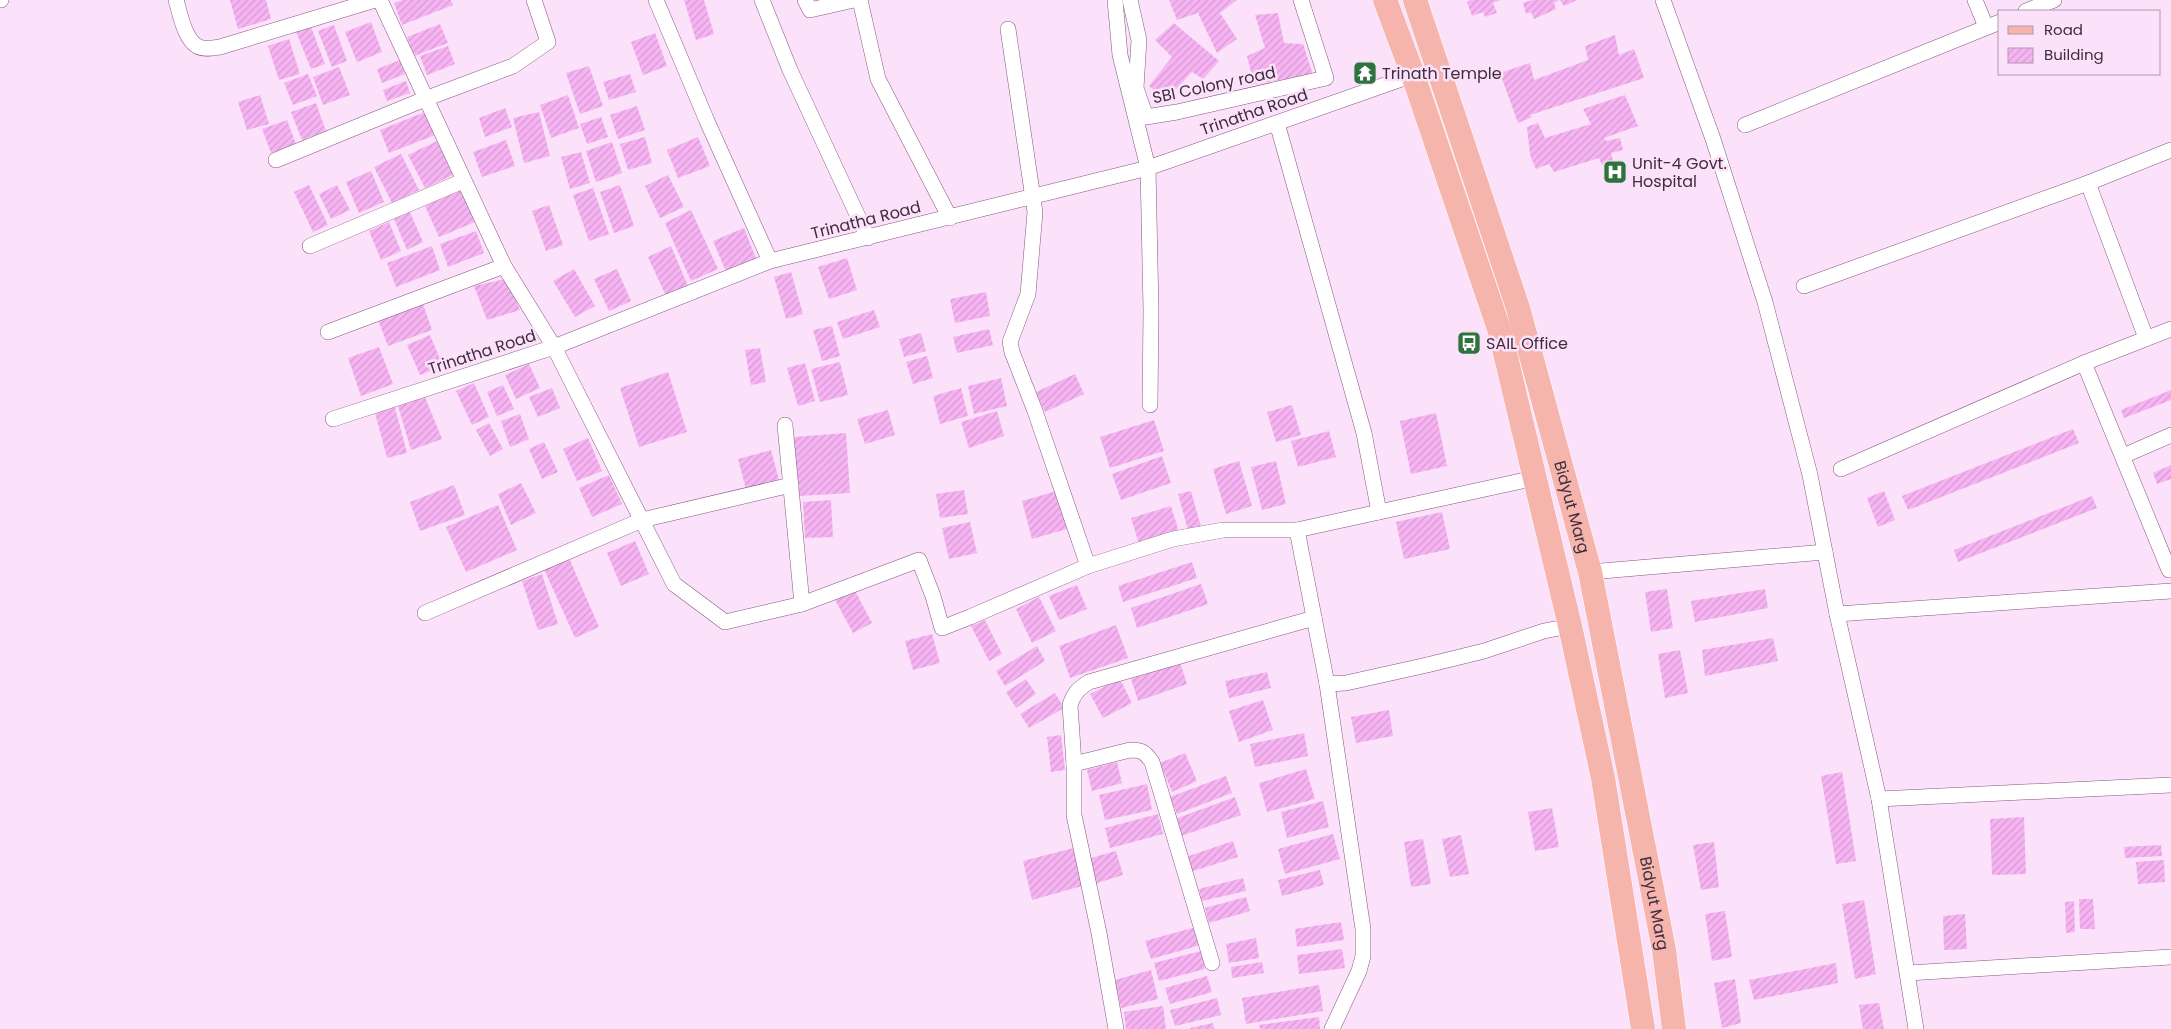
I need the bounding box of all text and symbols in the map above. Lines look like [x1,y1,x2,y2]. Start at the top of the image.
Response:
legend [1998,10,2161,75]
text: Road [2044,19,2083,40]
text: Building [2044,44,2104,65]
temple icon: Trinath Temple [1352,60,1378,86]
street label: SBI Colony road [1150,61,1278,109]
place label: Trinath Temple [1382,62,1502,85]
street label: Trinatha Road [1197,83,1311,141]
place label: Unit-4 Govt. Hospital [1632,152,1727,193]
hospital icon: Unit-4 Govt. Hospital [1602,159,1628,185]
street label: Trinatha Road [809,195,923,245]
street label: Trinatha Road [425,324,539,380]
bus stop icon: SAIL Office [1456,330,1482,356]
place label: SAIL Office [1486,332,1568,355]
street label: Bidyut Marg [1549,458,1596,556]
street label: Bidyut Marg [1634,854,1675,952]

